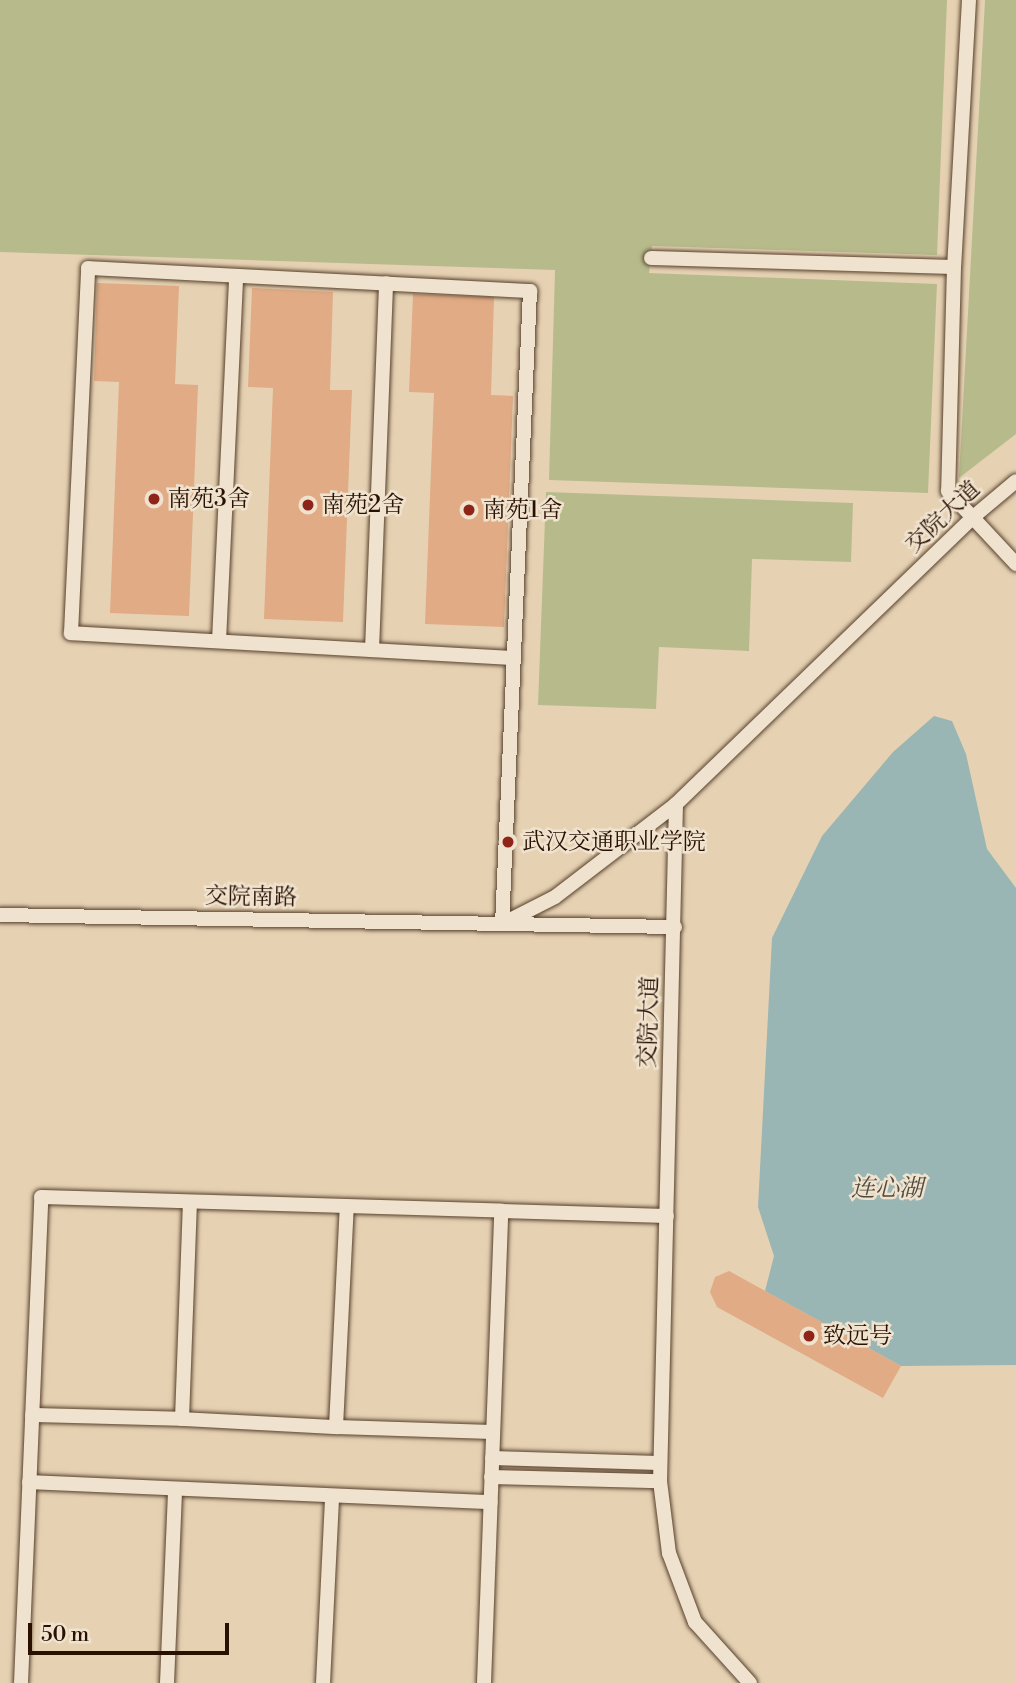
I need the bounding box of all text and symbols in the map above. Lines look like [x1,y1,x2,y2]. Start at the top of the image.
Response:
street label: 交院大道 [900,476,986,558]
place label: 南苑3舍 [168,485,250,513]
marker: 南苑3舍 [146,491,162,507]
place label: 南苑2舍 [322,491,404,519]
place label: 南苑1舍 [483,496,562,524]
marker: 南苑2舍 [300,497,316,513]
marker: 南苑1舍 [461,502,477,518]
place label: 武汉交通职业学院 [522,828,706,856]
marker: 武汉交通职业学院 [500,834,516,850]
street label: 交院南路 [205,882,297,912]
street label: 交院大道 [634,976,664,1068]
water label: 连心湖 [851,1176,923,1204]
place label: 致远号 [823,1322,892,1350]
marker: 致远号 [801,1328,817,1344]
scale bar [32,1610,233,1654]
text: 50 m [41,1622,89,1648]

